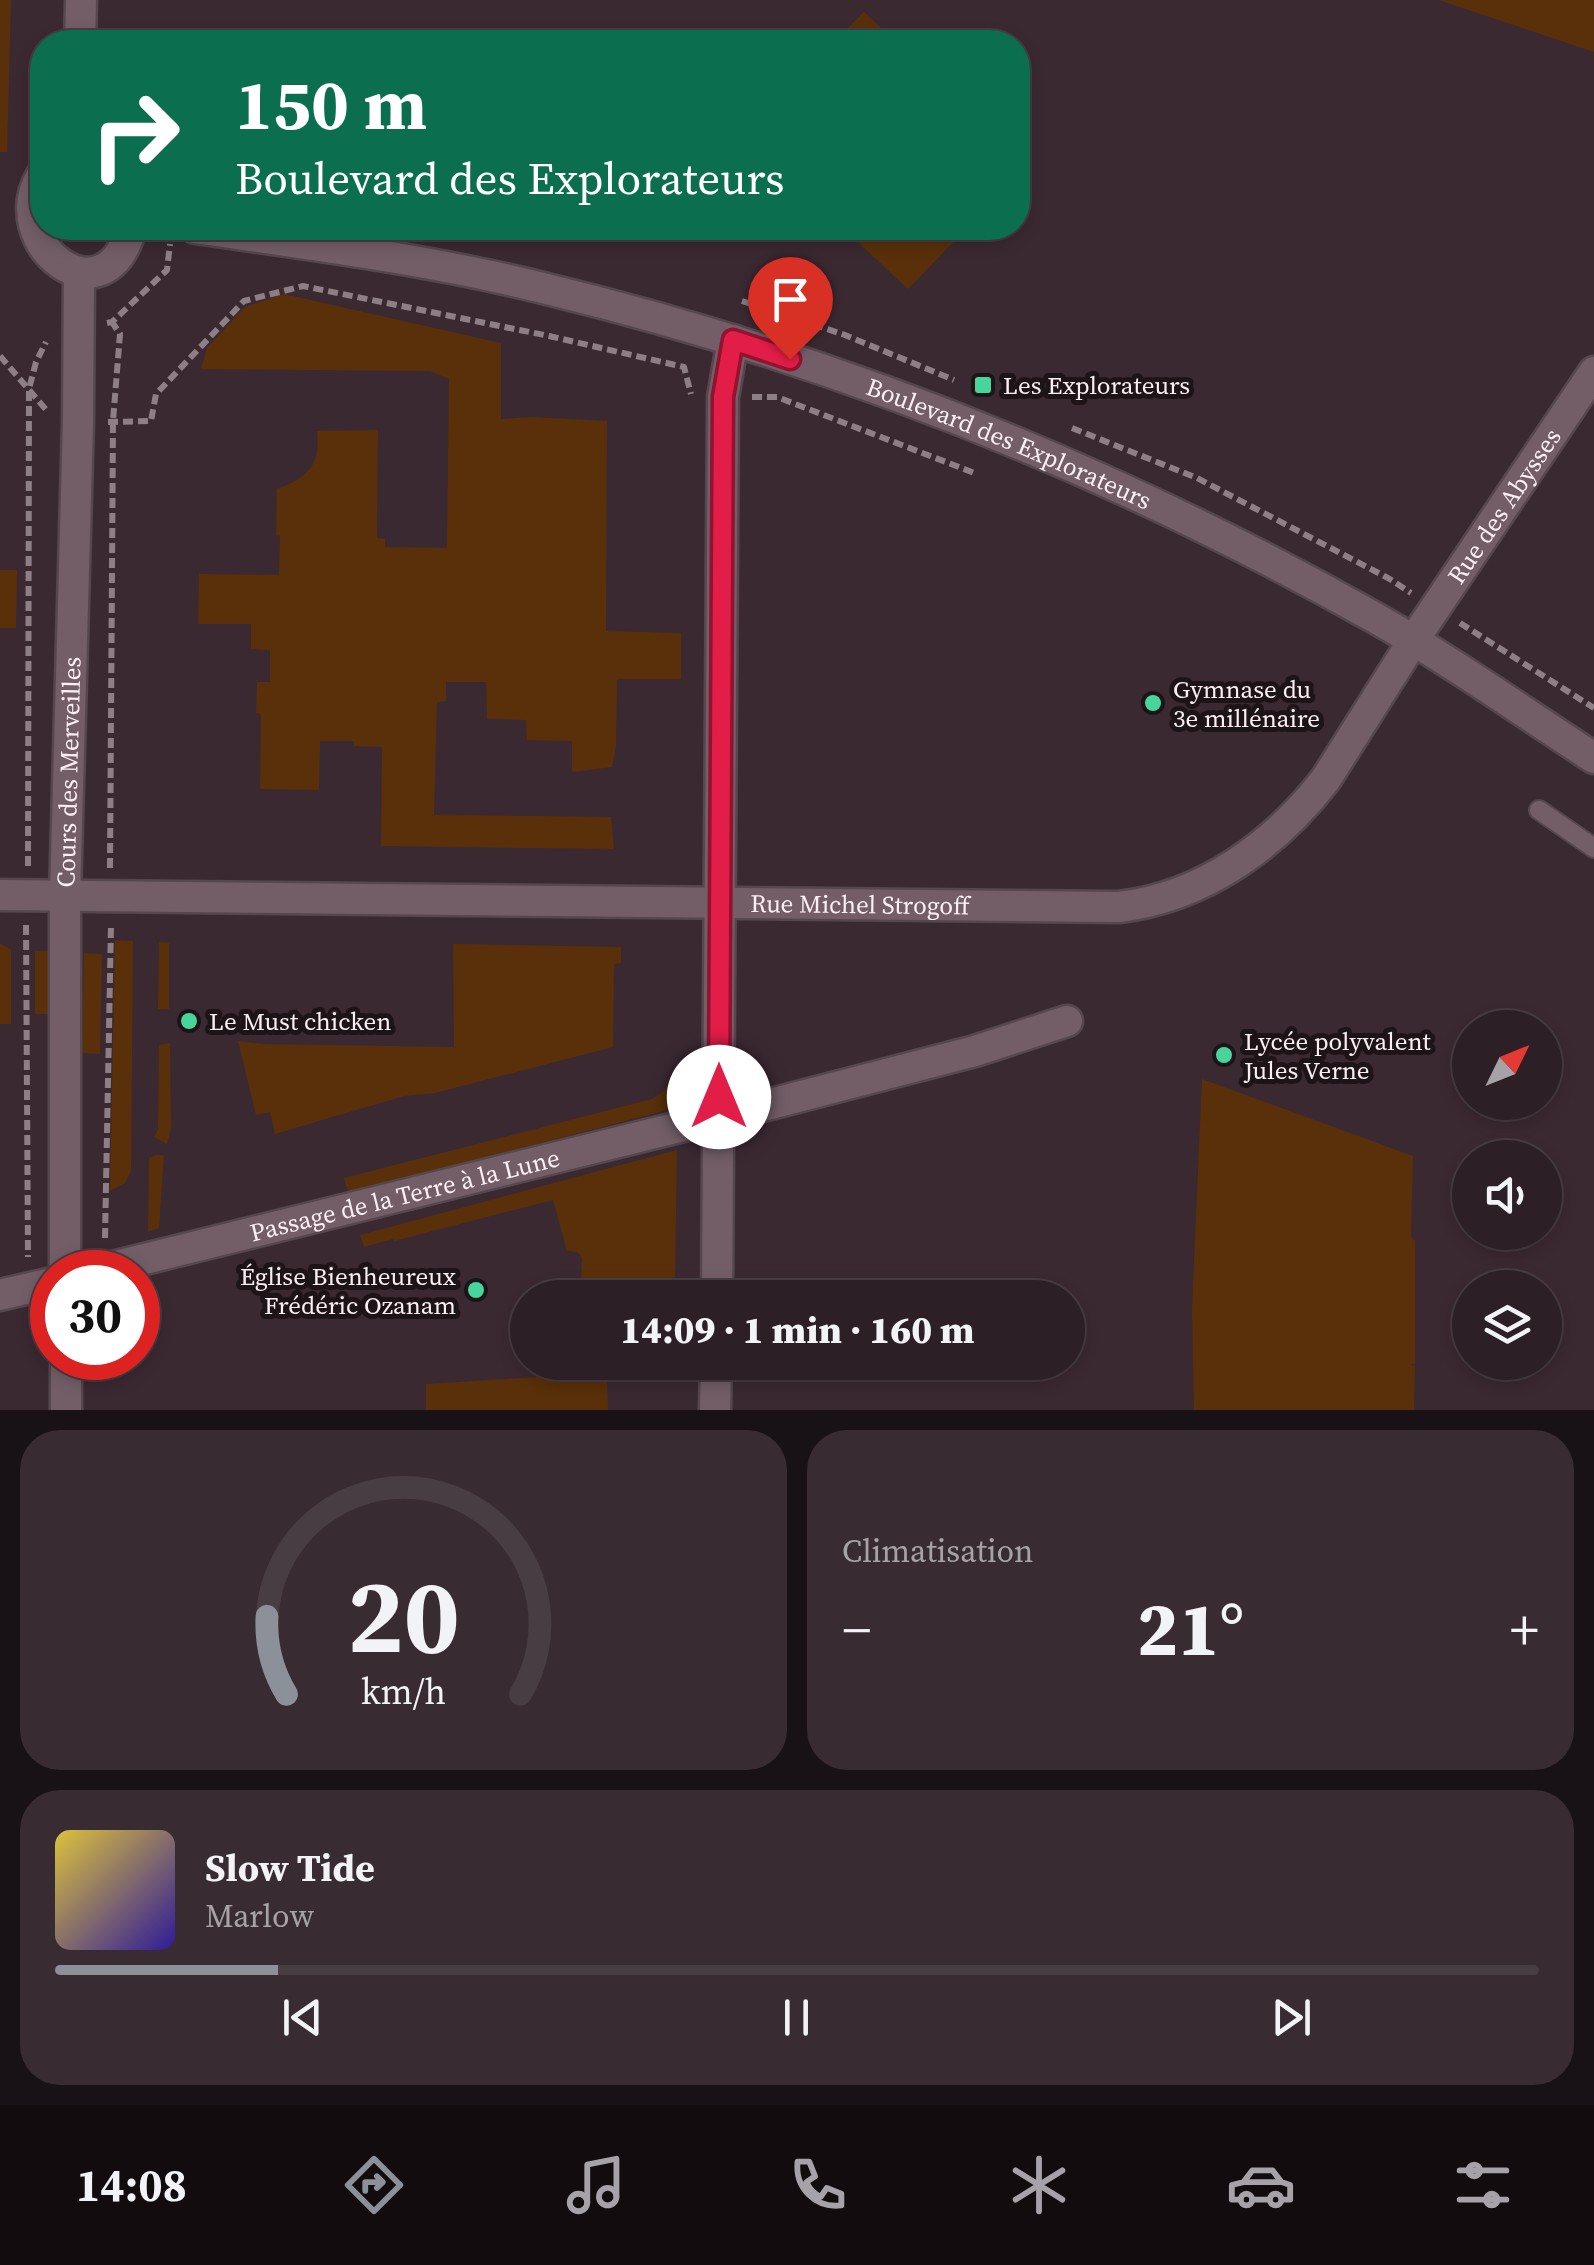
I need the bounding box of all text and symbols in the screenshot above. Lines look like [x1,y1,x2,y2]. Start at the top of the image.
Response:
text: 150 m [235,56,427,152]
icon: right [70,70,200,200]
text: Boulevard des Explorateurs [235,147,785,209]
pin [748,257,833,360]
icon: arrive [763,272,818,327]
place label: Les Explorateurs [1003,368,1190,402]
street label: Boulevard des Explorateurs [862,369,1157,517]
marker: Les Explorateurs [972,374,994,396]
street label: Rue des Abysses [1439,421,1569,591]
street label: Cours des Merveilles [48,656,89,888]
place label: Gymnase du 3e millénaire [1173,672,1320,735]
marker: Gymnase du 3e millénaire [1142,692,1164,714]
street label: Rue Michel Strogoff [750,886,972,922]
place label: Le Must chicken [209,1004,391,1038]
marker: Le Must chicken [178,1010,200,1032]
north arrow [1452,1010,1562,1120]
map controls [1452,1010,1562,1380]
place label: Lycée polyvalent Jules Verne [1243,1024,1431,1087]
marker: Lycée polyvalent Jules Verne [1213,1044,1235,1066]
position arrow [667,1045,771,1149]
street label: Passage de la Terre à la Lune [246,1140,563,1249]
button: sound [1452,1140,1562,1250]
speed limit sign: 30 [30,1250,160,1380]
place label: Église Bienheureux Frédéric Ozanam [240,1259,456,1322]
button: layers [1452,1270,1562,1380]
marker: Église Bienheureux Frédéric Ozanam [465,1279,487,1301]
text: 14:09 · 1 min · 160 m [620,1304,975,1356]
text: Climatisation [842,1529,1033,1573]
text: 20 [347,1544,460,1687]
text: 21° [1137,1577,1244,1680]
text: − [842,1592,871,1667]
text: + [1510,1592,1539,1667]
text: km/h [361,1667,446,1716]
text: Slow Tide [205,1842,375,1894]
text: Marlow [205,1894,314,1938]
icon: previous [275,1990,330,2045]
icon: pause [769,1990,824,2045]
icon: next [1264,1990,1319,2045]
icon: directions [339,2150,409,2220]
icon: music [561,2150,631,2220]
icon: phone [783,2150,853,2220]
icon: climate [1004,2150,1074,2220]
icon: car [1226,2150,1296,2220]
icon: filters [1448,2150,1518,2220]
text: 14:08 [76,2154,187,2216]

